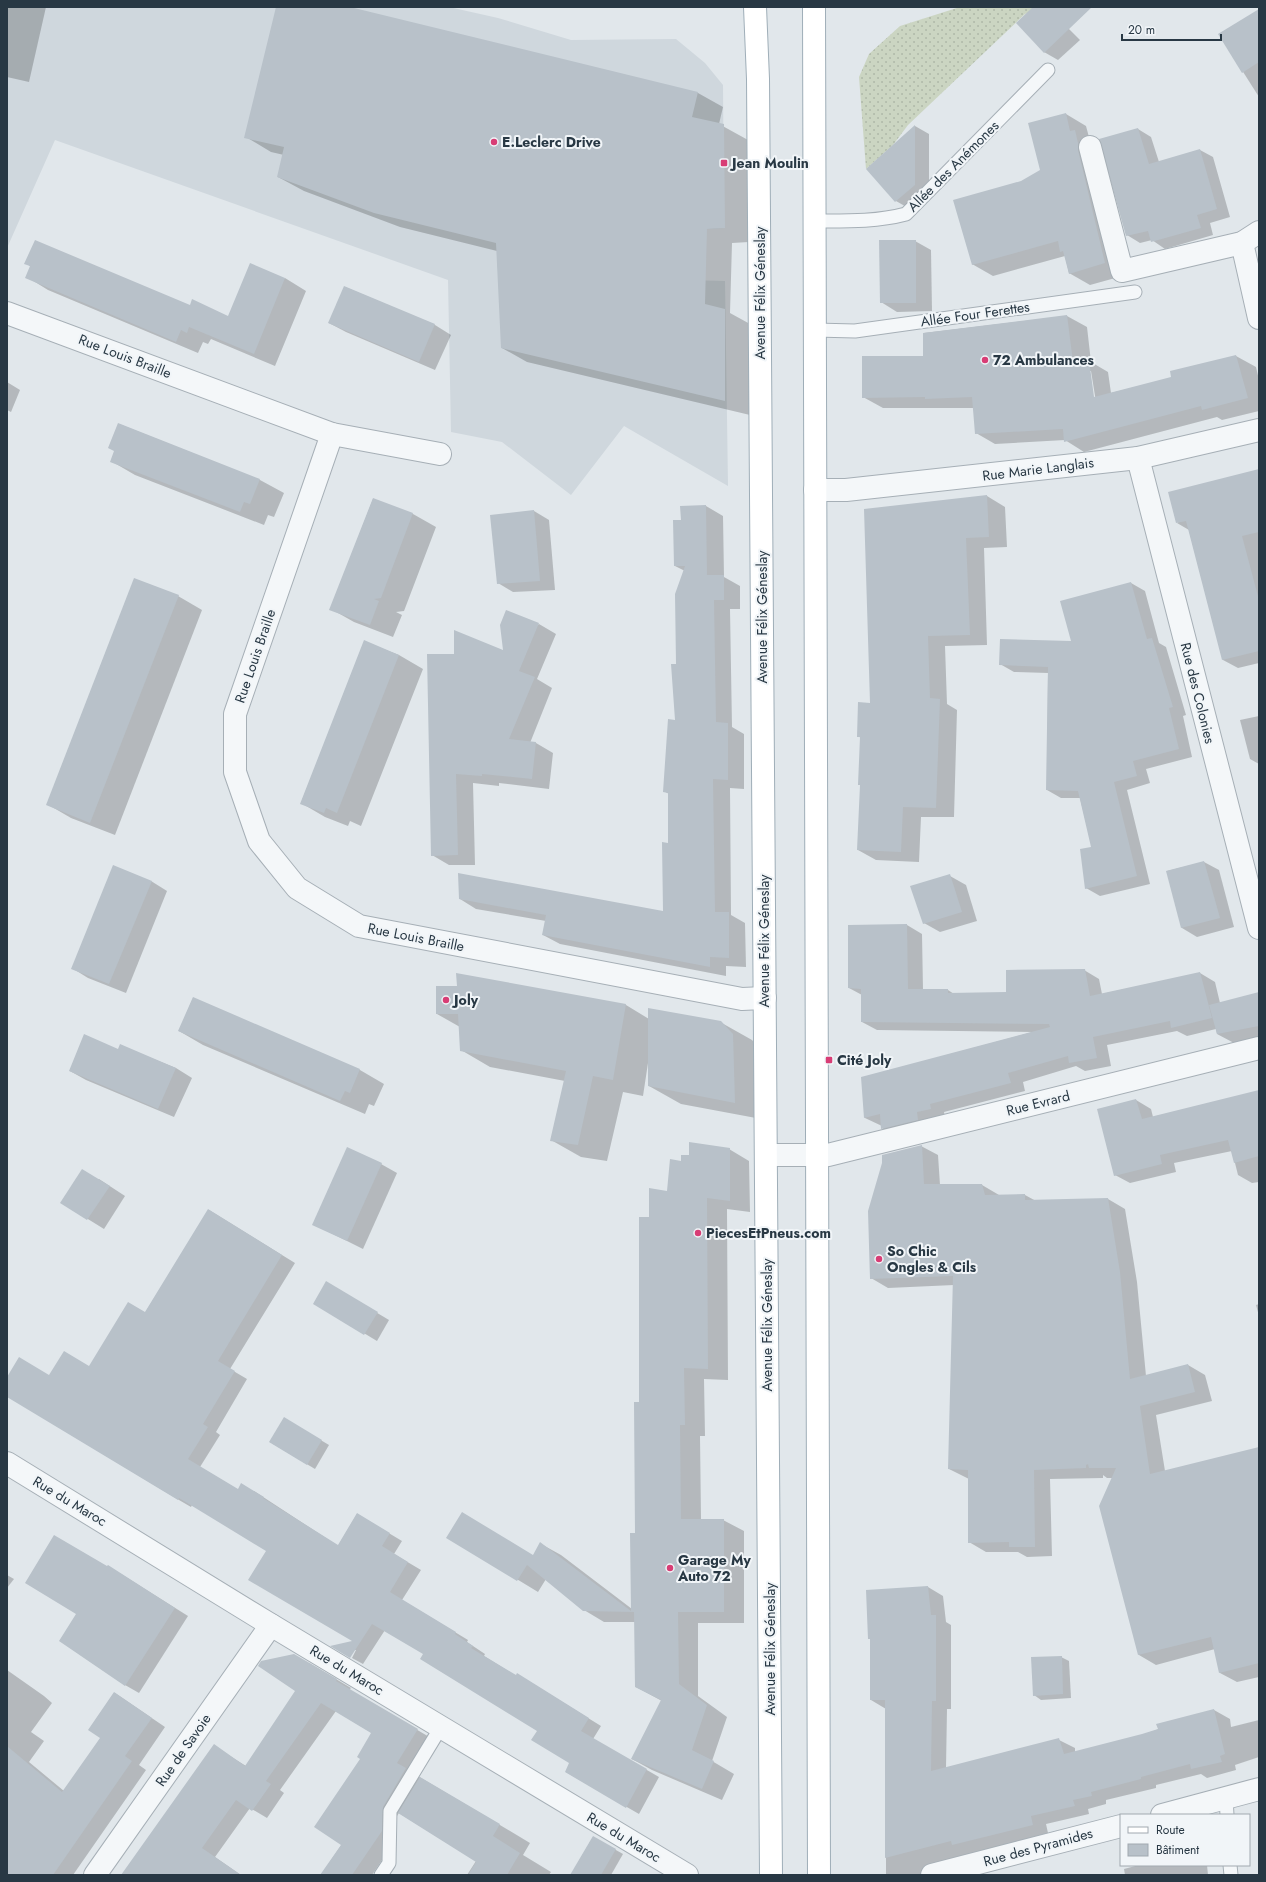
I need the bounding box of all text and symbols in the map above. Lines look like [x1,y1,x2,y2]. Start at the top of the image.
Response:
scale bar [1122,16,1221,42]
text: 20 m [1128,21,1155,39]
street label: Allée des Anémones [903,116,1003,216]
place label: E.Leclerc Drive [502,132,601,152]
marker: E.Leclerc Drive [489,137,499,147]
place label: Jean Moulin [729,153,809,173]
marker: Jean Moulin [719,158,729,168]
street label: Avenue Félix Géneslay [750,226,770,359]
street label: Allée Four Ferettes [919,296,1031,332]
street label: Rue Louis Braille [76,329,174,383]
place label: 72 Ambulances [993,350,1095,370]
marker: 72 Ambulances [980,355,990,365]
street label: Rue Marie Langlais [981,452,1095,486]
street label: Avenue Félix Géneslay [752,550,772,683]
street label: Rue Louis Braille [230,606,280,706]
street label: Rue des Colonies [1176,640,1220,746]
street label: Avenue Félix Géneslay [754,874,774,1007]
street label: Rue Louis Braille [366,918,466,956]
place label: Joly [451,990,479,1010]
marker: Joly [441,995,451,1005]
place label: Cité Joly [837,1050,892,1070]
marker: Cité Joly [824,1055,834,1065]
street label: Rue Evrard [1004,1085,1072,1121]
place label: PiecesEtPneus.com [706,1223,831,1243]
marker: PiecesEtPneus.com [693,1228,703,1238]
place label: So Chic Ongles & Cils [887,1241,977,1277]
marker: So Chic Ongles & Cils [874,1254,884,1264]
street label: Avenue Félix Géneslay [757,1258,777,1391]
street label: Rue du Maroc [29,1471,111,1531]
place label: Garage My Auto 72 [677,1550,751,1586]
marker: Garage My Auto 72 [665,1563,675,1573]
street label: Avenue Félix Géneslay [760,1582,780,1715]
street label: Rue du Maroc [306,1640,388,1700]
street label: Rue de Savoie [150,1710,216,1790]
street label: Rue du Maroc [583,1807,665,1867]
legend [1120,1814,1250,1866]
text: Route [1156,1821,1185,1839]
street label: Rue des Pyramides [981,1823,1095,1871]
text: Bâtiment [1156,1841,1199,1859]

